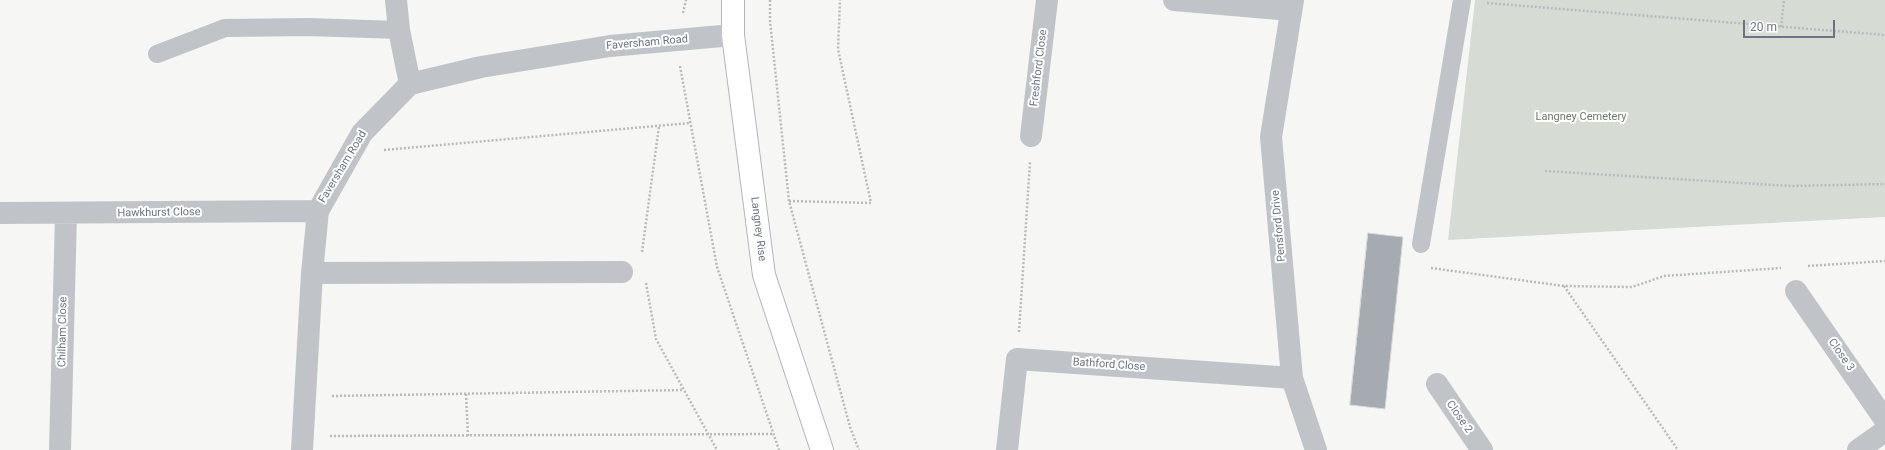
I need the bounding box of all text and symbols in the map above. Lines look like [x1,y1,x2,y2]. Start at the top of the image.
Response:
scale bar [1745,12,1837,38]
text: 20 m [1750,20,1777,34]
street label: Freshford Close [1028,29,1050,107]
street label: Faversham Road [606,33,688,53]
park label: Langney Cemetery [1536,110,1626,124]
street label: Faversham Road [316,128,370,206]
street label: Pensford Drive [1269,190,1289,262]
street label: Langney Rise [747,196,769,262]
street label: Hawkhurst Close [117,206,201,220]
street label: Chilham Close [56,297,70,367]
street label: Close 3 [1825,336,1857,374]
street label: Bathford Close [1072,356,1146,374]
street label: Close 2 [1443,398,1475,436]

